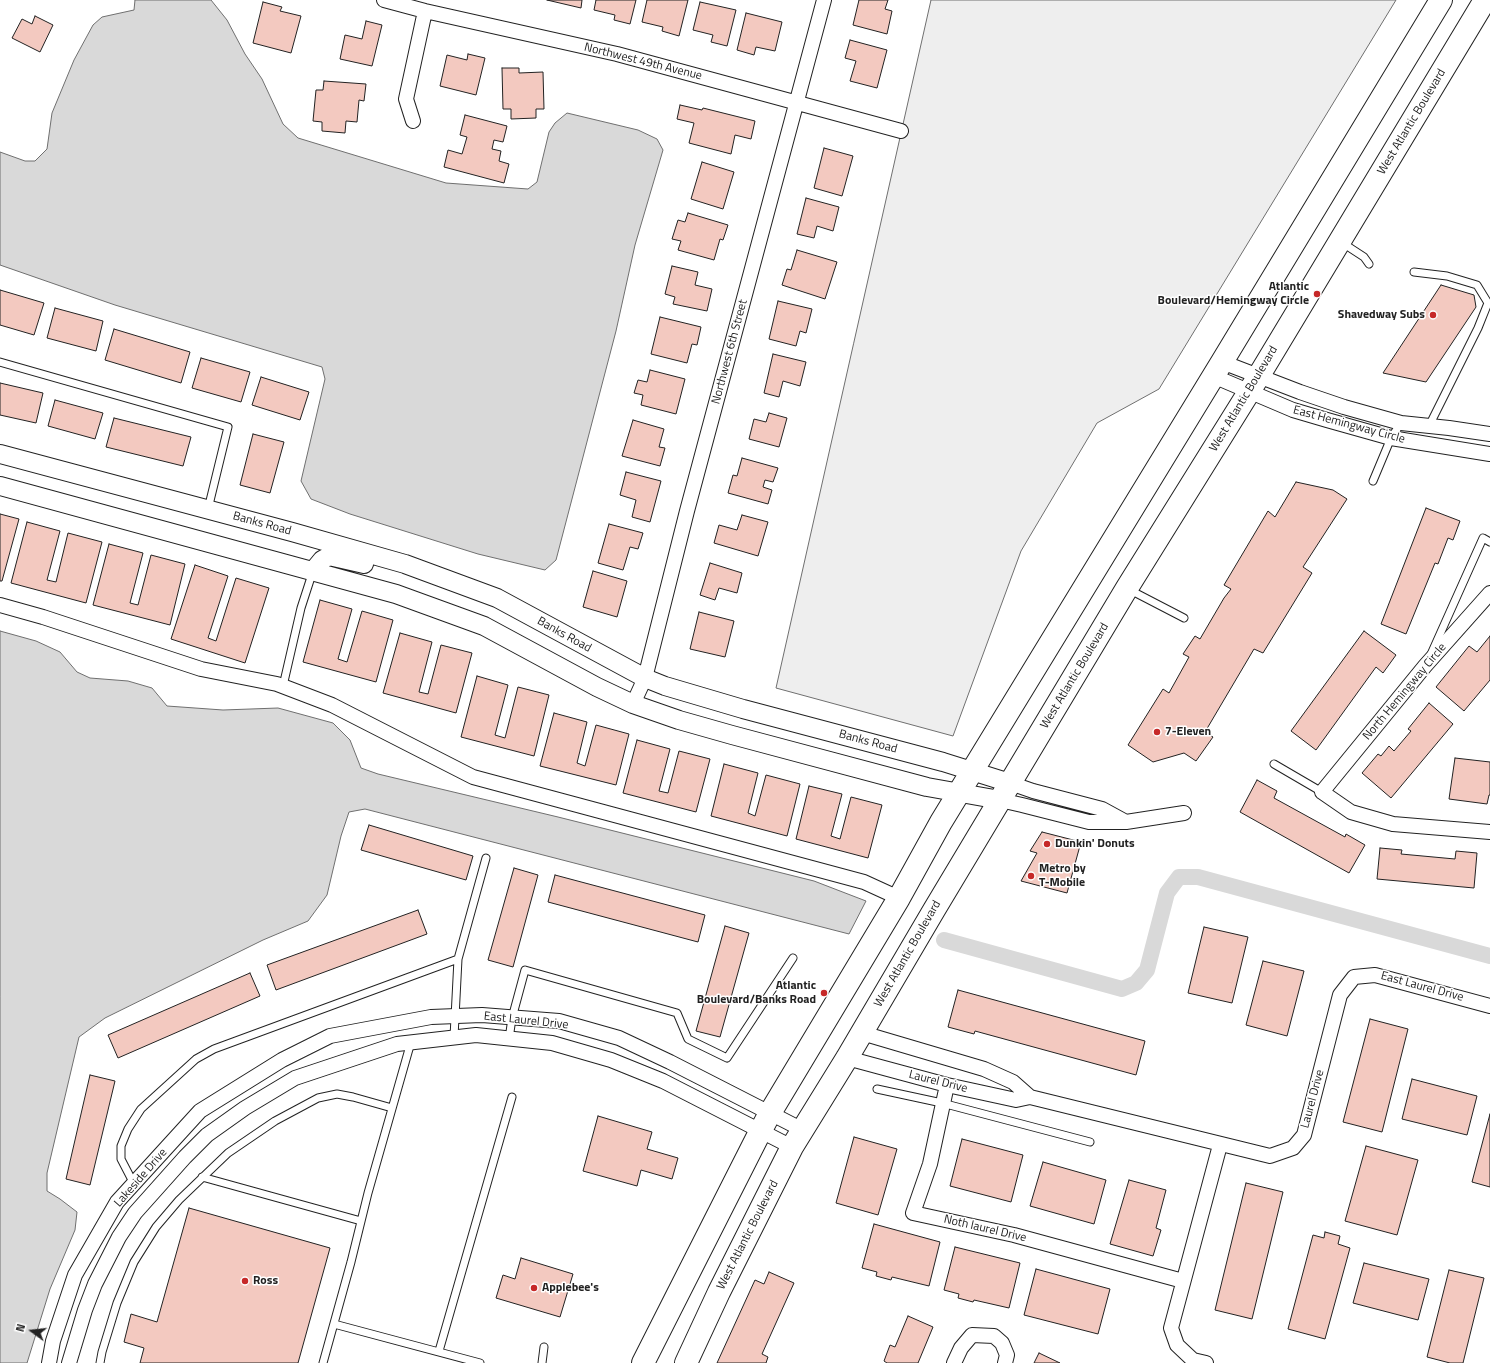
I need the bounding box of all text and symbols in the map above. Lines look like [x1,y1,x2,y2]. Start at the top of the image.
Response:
street label: Northwest 49th Avenue [583,40,703,84]
street label: West Atlantic Boulevard [1375,67,1449,177]
place label: Atlantic Boulevard/Hemingway Circle [1158,280,1309,308]
marker: Atlantic Boulevard/Hemingway Circle [1312,289,1322,299]
street label: Northwest 6th Street [709,298,751,406]
place label: Shavedway Subs [1338,308,1425,322]
marker: Shavedway Subs [1428,310,1438,320]
street label: West Atlantic Boulevard [1207,344,1281,454]
street label: East Hemingway Circle [1292,403,1406,447]
street label: Banks Road [231,509,293,539]
street label: Banks Road [534,614,594,656]
street label: West Atlantic Boulevard [1038,621,1112,731]
street label: North Hemingway Circle [1360,641,1450,743]
place label: 7-Eleven [1165,725,1211,739]
street label: Banks Road [837,727,899,757]
marker: 7-Eleven [1152,727,1162,737]
place label: Dunkin' Donuts [1055,837,1135,851]
marker: Dunkin' Donuts [1042,839,1052,849]
place label: Metro by T-Mobile [1039,862,1086,890]
marker: Metro by T-Mobile [1026,871,1036,881]
street label: West Atlantic Boulevard [872,898,944,1010]
street label: East Laurel Drive [1379,969,1465,1005]
place label: Atlantic Boulevard/Banks Road [697,979,816,1007]
marker: Atlantic Boulevard/Banks Road [819,988,829,998]
street label: East Laurel Drive [483,1009,569,1033]
street label: Laurel Drive [907,1068,969,1096]
street label: Laurel Drive [1298,1068,1328,1130]
street label: Lakeside Drive [112,1146,170,1210]
street label: West Atlantic Boulevard [714,1178,782,1292]
street label: Noth laurel Drive [942,1212,1028,1246]
place label: Ross [253,1274,278,1288]
marker: Ross [240,1276,250,1286]
place label: Applebee's [542,1281,599,1295]
marker: Applebee's [529,1283,539,1293]
north arrow [12,1311,52,1351]
text: N [12,1322,29,1334]

